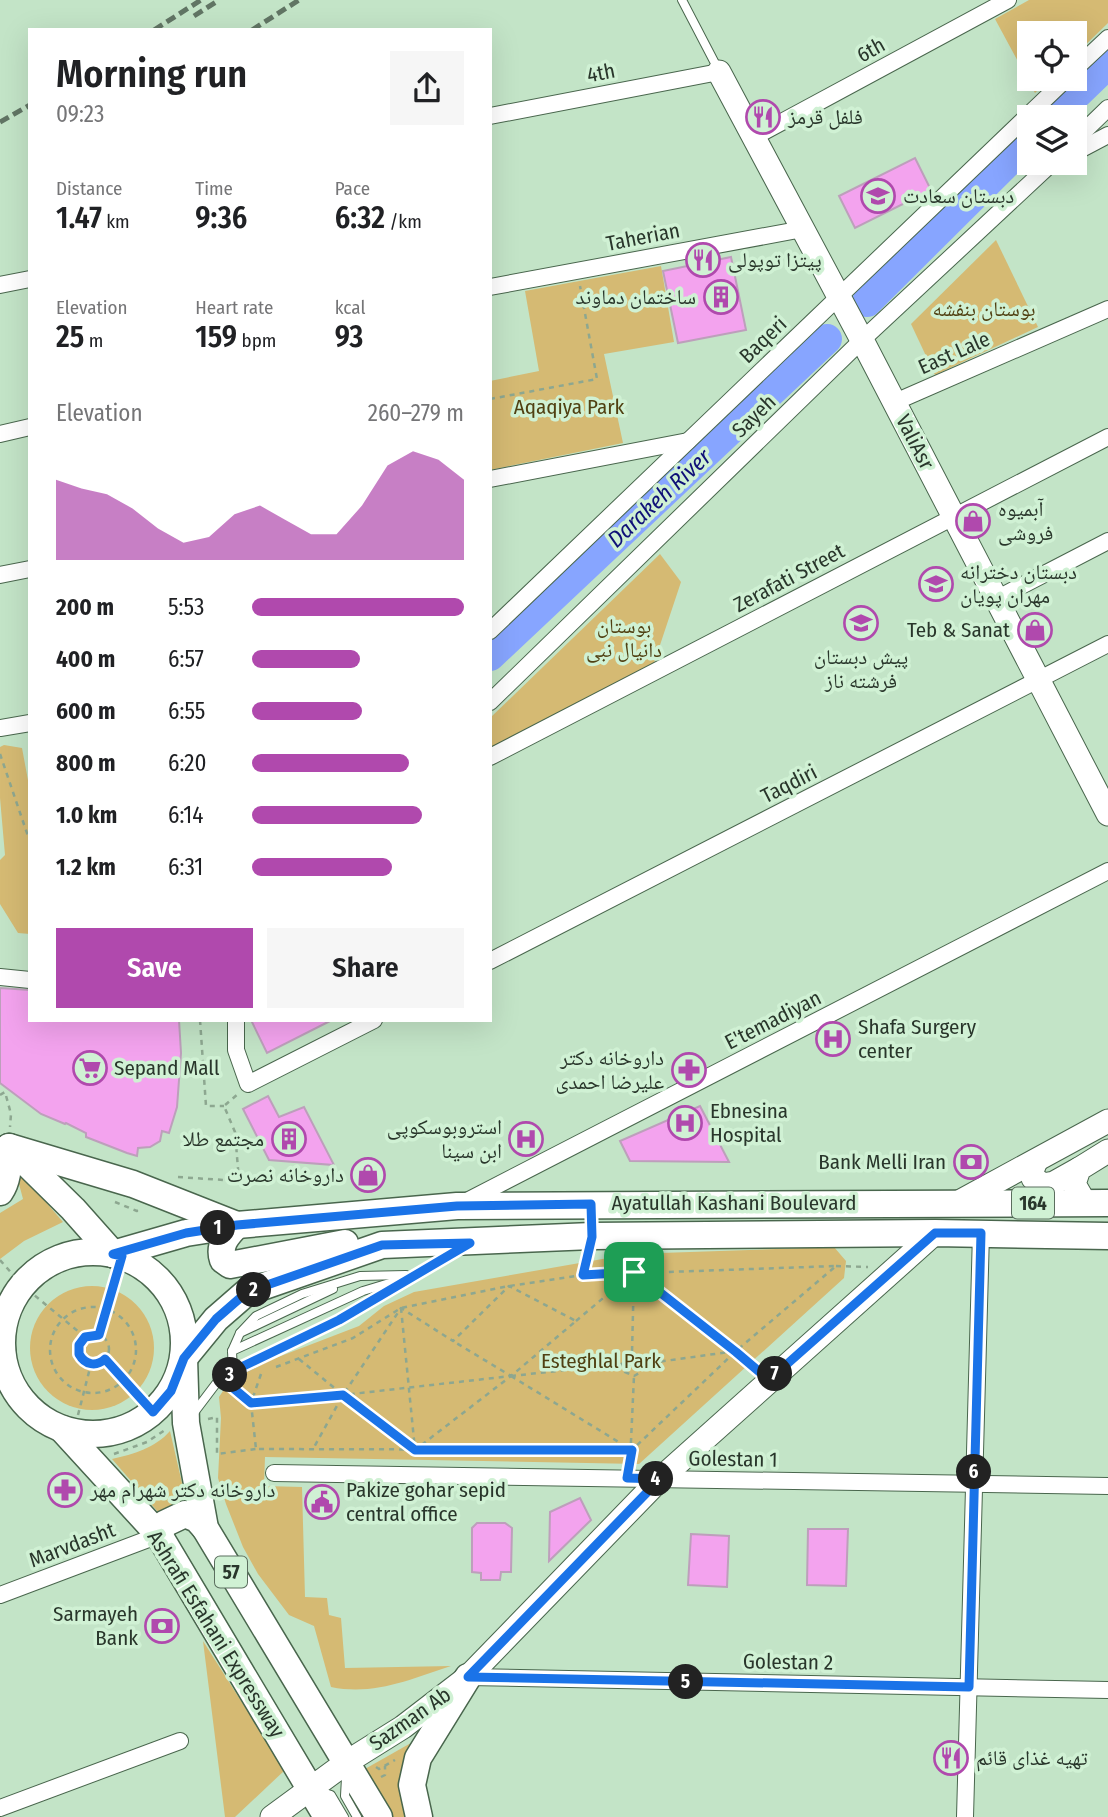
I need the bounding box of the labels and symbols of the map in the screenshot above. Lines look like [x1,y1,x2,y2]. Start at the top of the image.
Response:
street label: 6th [852,32,890,68]
street label: 4th [585,58,617,88]
restaurant icon: فلفل قرمز [744,98,782,136]
place label: فلفل قرمز [787,104,863,130]
school or university icon: دبستان سعادت [859,177,897,215]
place label: دبستان سعادت [903,183,1014,209]
street label: Taherian [604,217,682,257]
restaurant icon: پیتزا توپولی [684,241,722,279]
place label: پیتزا توپولی [728,247,822,273]
building icon: ساختمان دماوند [702,278,740,316]
place label: ساختمان دماوند [576,284,696,310]
park label: بوستان بنفشه [933,296,1035,322]
street label: Baqeri [734,311,792,369]
street label: East Lale [914,326,994,380]
street label: Sayeh [727,389,781,443]
park label: Aqaqiya Park [514,394,625,420]
street label: ValiAsr [890,410,940,474]
water label: Darakeh River [601,442,717,553]
place label: آبمیوه فروشی [998,496,1053,546]
shop icon: آبمیوه فروشی [954,502,992,540]
street label: Zerafati Street [729,538,849,618]
place label: دبستان دخترانه مهران پويان [960,559,1077,609]
school or university icon: دبستان دخترانه مهران پويان [917,565,955,603]
school or university icon: پیش دبستان فرشته ناز [842,604,880,642]
shop icon: Teb & Sanat [1016,611,1054,649]
park label: بوستان دانیال نبی [586,613,662,663]
place label: Teb & Sanat [907,617,1010,643]
place label: پیش دبستان فرشته ناز [814,644,908,694]
street label: Taqdiri [757,759,821,809]
street label: E'temadiyan [720,985,826,1055]
place label: Shafa Surgery center [858,1014,977,1064]
hospital icon: Shafa Surgery center [814,1020,852,1058]
place label: داروخانه دکتر علیرضا احمدی [555,1045,664,1095]
supermarket icon: Sepand Mall [71,1049,109,1087]
pharmacy icon: داروخانه دکتر علیرضا احمدی [670,1051,708,1089]
place label: Sepand Mall [114,1055,220,1081]
place label: Ebnesina Hospital [710,1098,788,1148]
hospital icon: Ebnesina Hospital [666,1104,704,1142]
place label: استروبوسکوپی ابن سینا [387,1114,502,1164]
building icon: مجتمع طلا [270,1120,308,1158]
hospital icon: استروبوسکوپی ابن سینا [507,1120,545,1158]
place label: مجتمع طلا [183,1126,264,1152]
bank icon: Bank Melli Iran [952,1143,990,1181]
place label: Bank Melli Iran [818,1149,946,1175]
shop icon: داروخانه نصرت [349,1156,387,1194]
place label: داروخانه نصرت [227,1162,344,1188]
road number: 164 [1012,1188,1054,1218]
street label: Ayatullah Kashani Boulevard [612,1190,856,1216]
pin: 1 [200,1210,235,1246]
pin [604,1242,664,1302]
pin: 2 [236,1272,272,1308]
park label: Esteghlal Park [541,1348,661,1374]
pin: 7 [758,1356,792,1392]
pin: 3 [212,1358,247,1392]
street label: Golestan 1 [688,1445,778,1473]
pin: 6 [956,1454,992,1490]
pin: 4 [638,1462,674,1496]
pharmacy icon: داروخانه دکتر شهرام مهر [46,1471,84,1509]
place label: داروخانه دکتر شهرام مهر [89,1477,275,1504]
place label: Pakize gohar sepid central office [346,1477,506,1527]
public building icon: Pakize gohar sepid central office [303,1483,341,1521]
street label: Marvdasht [25,1517,119,1573]
street label: Ashrafi Esfahani Expressway [142,1526,291,1743]
road number: 57 [215,1556,247,1588]
place label: Sarmayeh Bank [53,1601,138,1651]
bank icon: Sarmayeh Bank [143,1607,181,1645]
street label: Golestan 2 [743,1648,833,1676]
pin: 5 [668,1664,704,1700]
street label: Sazman Ab [364,1681,456,1757]
restaurant icon: تهیه غذای قائم [932,1739,970,1777]
place label: تهیه غذای قائم [976,1745,1088,1772]

